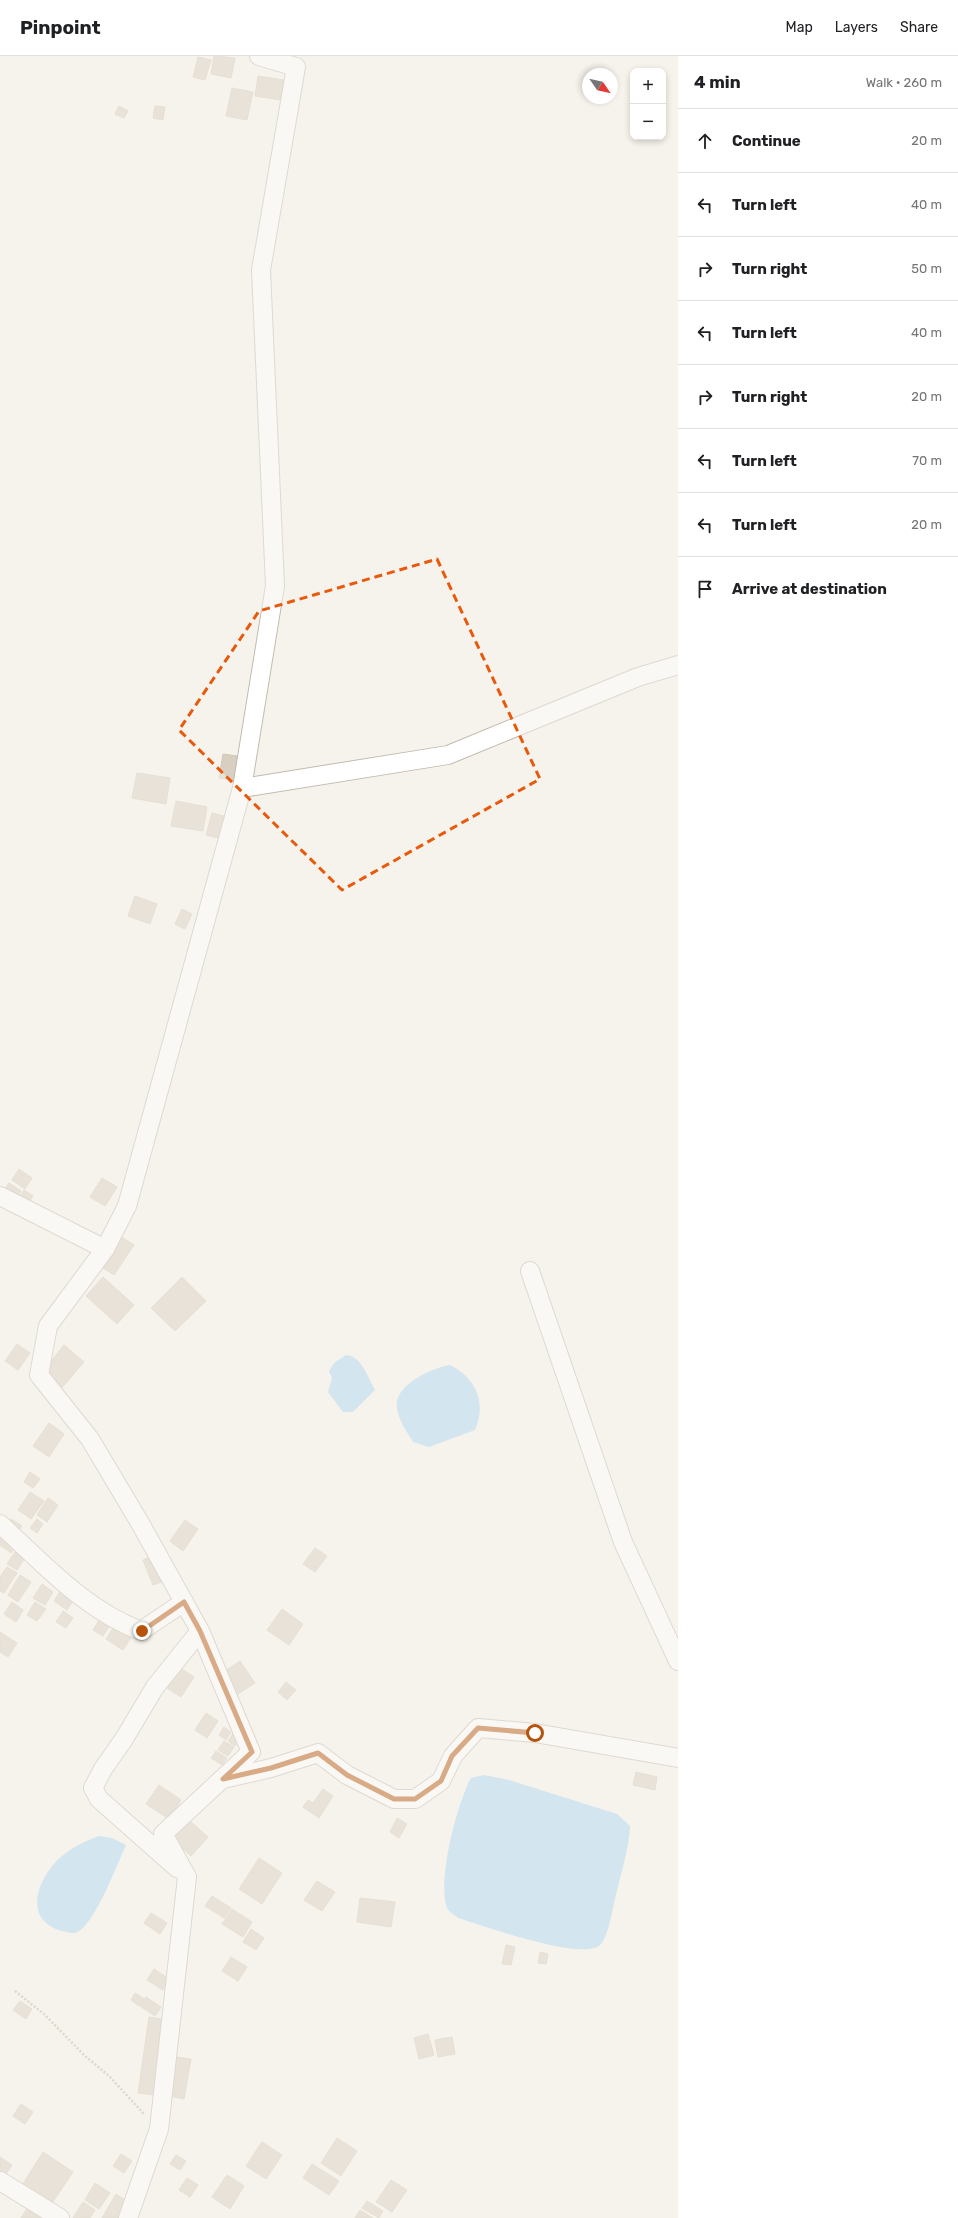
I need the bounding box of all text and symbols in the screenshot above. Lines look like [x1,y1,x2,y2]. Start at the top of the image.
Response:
text: Pinpoint [20,16,101,39]
text: Map [786,19,813,36]
text: Layers [835,19,878,36]
text: Share [900,19,938,36]
north arrow [582,68,618,104]
map controls [630,68,666,140]
button: + [630,68,666,104]
text: 4 min [694,72,741,92]
text: Walk · 260 m [866,75,942,90]
button: − [630,104,666,140]
icon: ahead [694,130,716,152]
text: Continue [732,132,801,150]
text: 20 m [911,133,942,148]
icon: left [694,194,716,216]
text: Turn left [732,196,797,214]
text: 40 m [911,197,942,212]
icon: right [694,258,716,280]
text: Turn right [732,260,807,278]
text: 50 m [911,261,942,276]
icon: left [694,322,716,344]
text: Turn left [732,324,797,342]
text: 40 m [911,325,942,340]
icon: right [694,386,716,408]
text: Turn right [732,388,807,406]
text: 20 m [911,389,942,404]
icon: left [694,450,716,472]
text: Turn left [732,452,797,470]
text: 70 m [912,453,942,468]
icon: left [694,514,716,536]
text: Turn left [732,516,797,534]
text: 20 m [911,517,942,532]
icon: arrive [694,578,716,600]
text: Arrive at destination [732,580,887,598]
route end [133,1622,151,1640]
route start [526,1724,544,1742]

